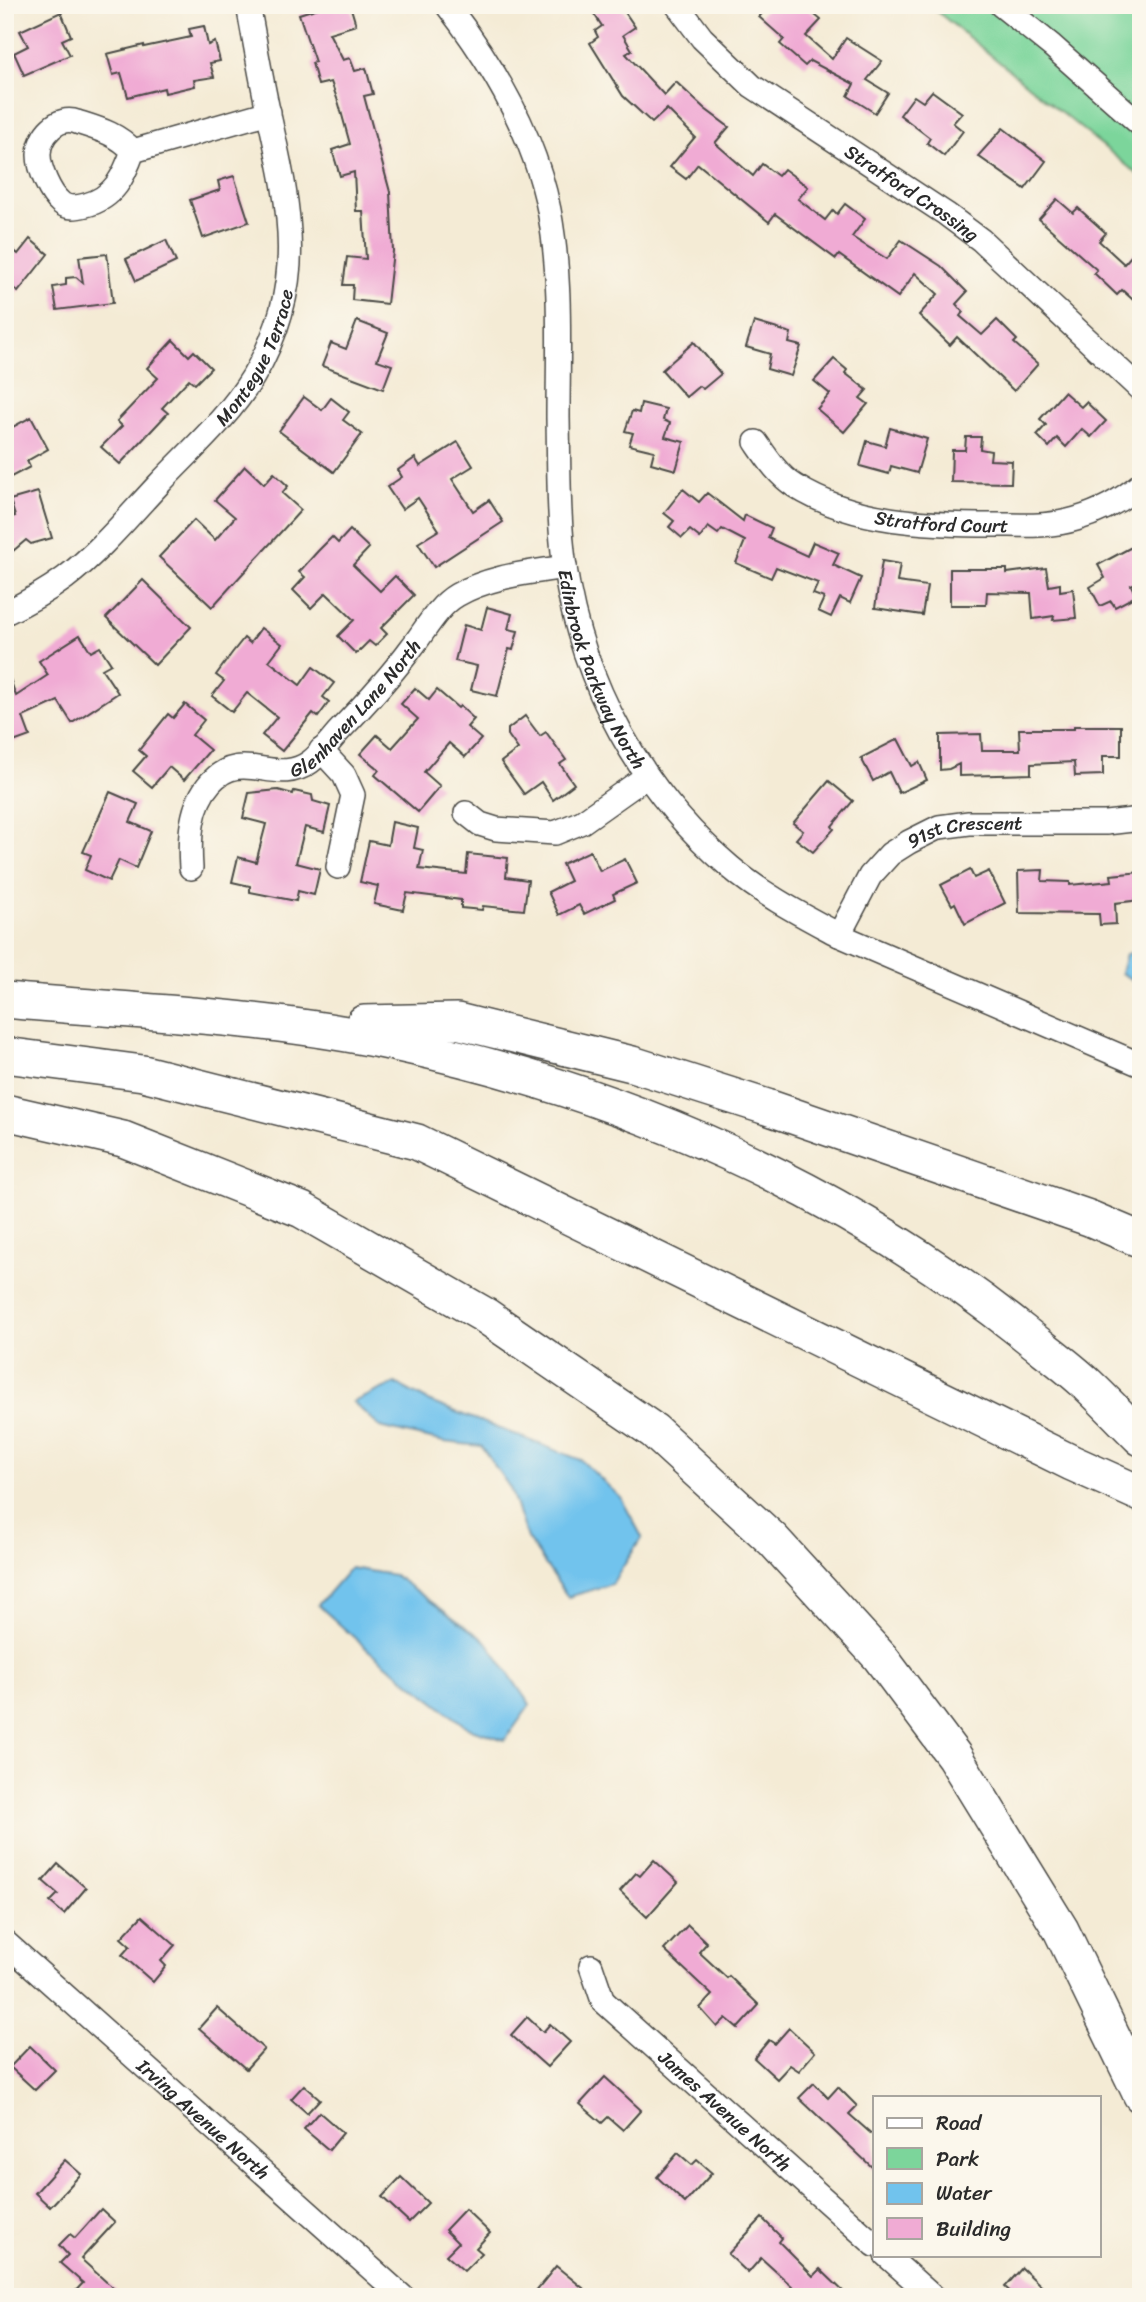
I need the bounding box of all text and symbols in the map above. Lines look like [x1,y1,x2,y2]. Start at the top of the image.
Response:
street label: Stratford Crossing [838,135,987,250]
street label: Montegue Terrace [206,286,302,433]
street label: Stratford Court [872,500,1008,542]
street label: Edinbrook Parkway North [549,567,655,776]
street label: Glenhaven Lane North [286,632,429,786]
street label: 91st Crescent [901,807,1022,857]
street label: James Avenue North [650,2041,799,2180]
street label: Irving Avenue North [129,2050,278,2188]
legend [873,2096,1100,2256]
text: Road [936,2104,983,2142]
text: Park [936,2140,979,2178]
text: Water [936,2174,993,2212]
text: Building [936,2210,1012,2248]

